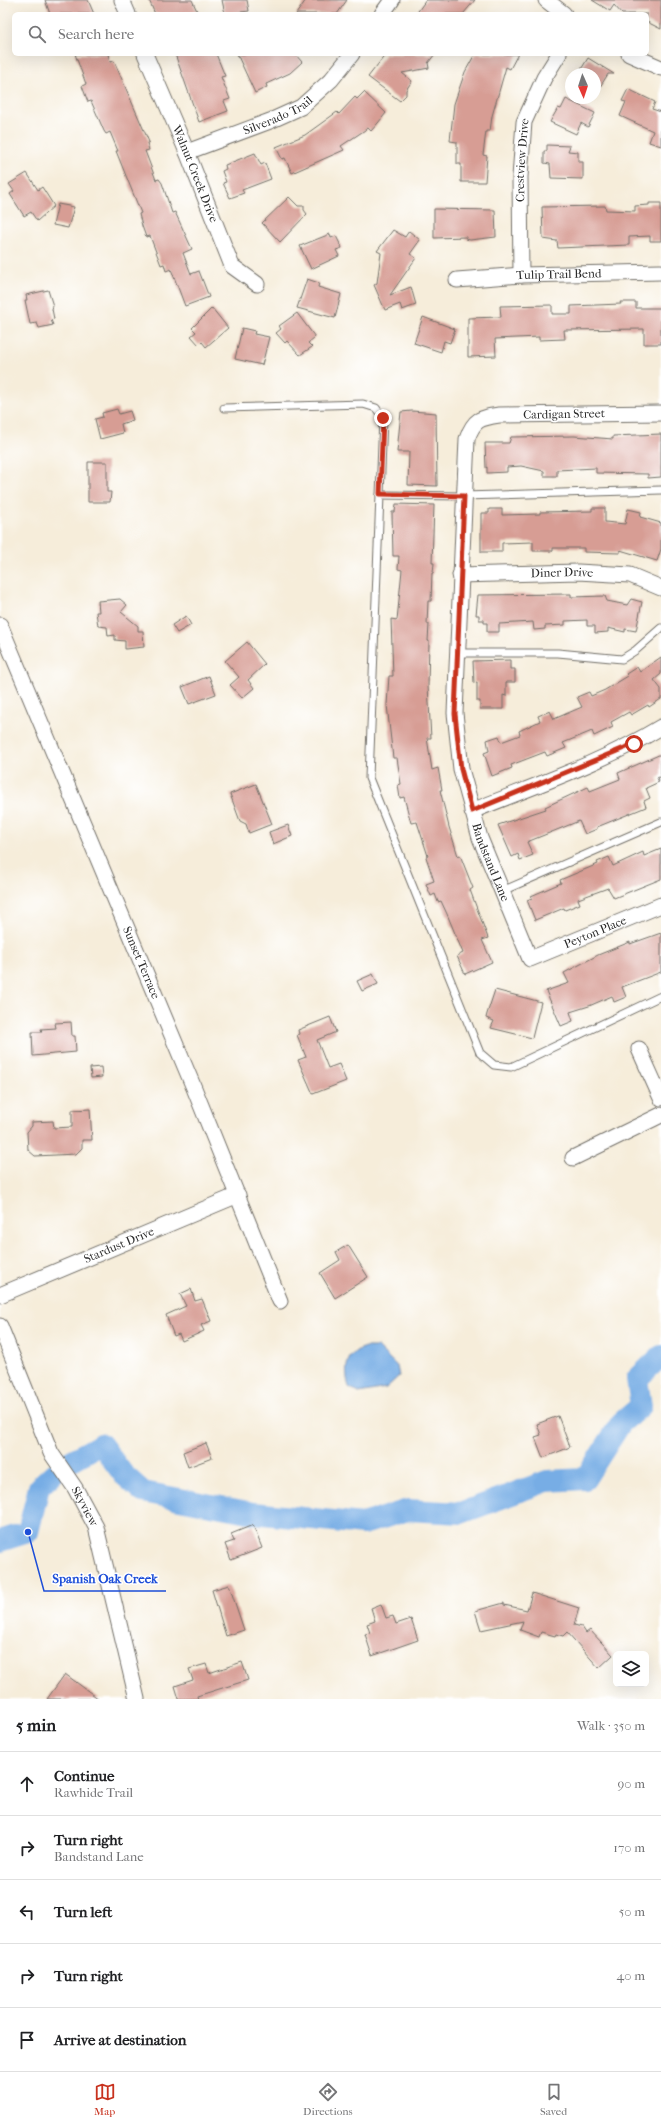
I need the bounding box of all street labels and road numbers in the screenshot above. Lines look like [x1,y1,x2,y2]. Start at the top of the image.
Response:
street label: Silverado Trail [241,93,316,137]
street label: Crestview Drive [513,116,532,202]
street label: Walnut Creek Drive [169,122,221,224]
street label: Tulip Trail Bend [516,266,602,282]
street label: Cardigan Street [523,406,606,422]
street label: Diner Drive [530,565,594,580]
street label: Bandstand Lane [469,822,512,903]
street label: Peyton Place [562,913,629,951]
street label: Sunset Terrace [120,924,163,1001]
street label: Stardust Drive [82,1224,156,1266]
street label: Skyview [68,1484,102,1529]

